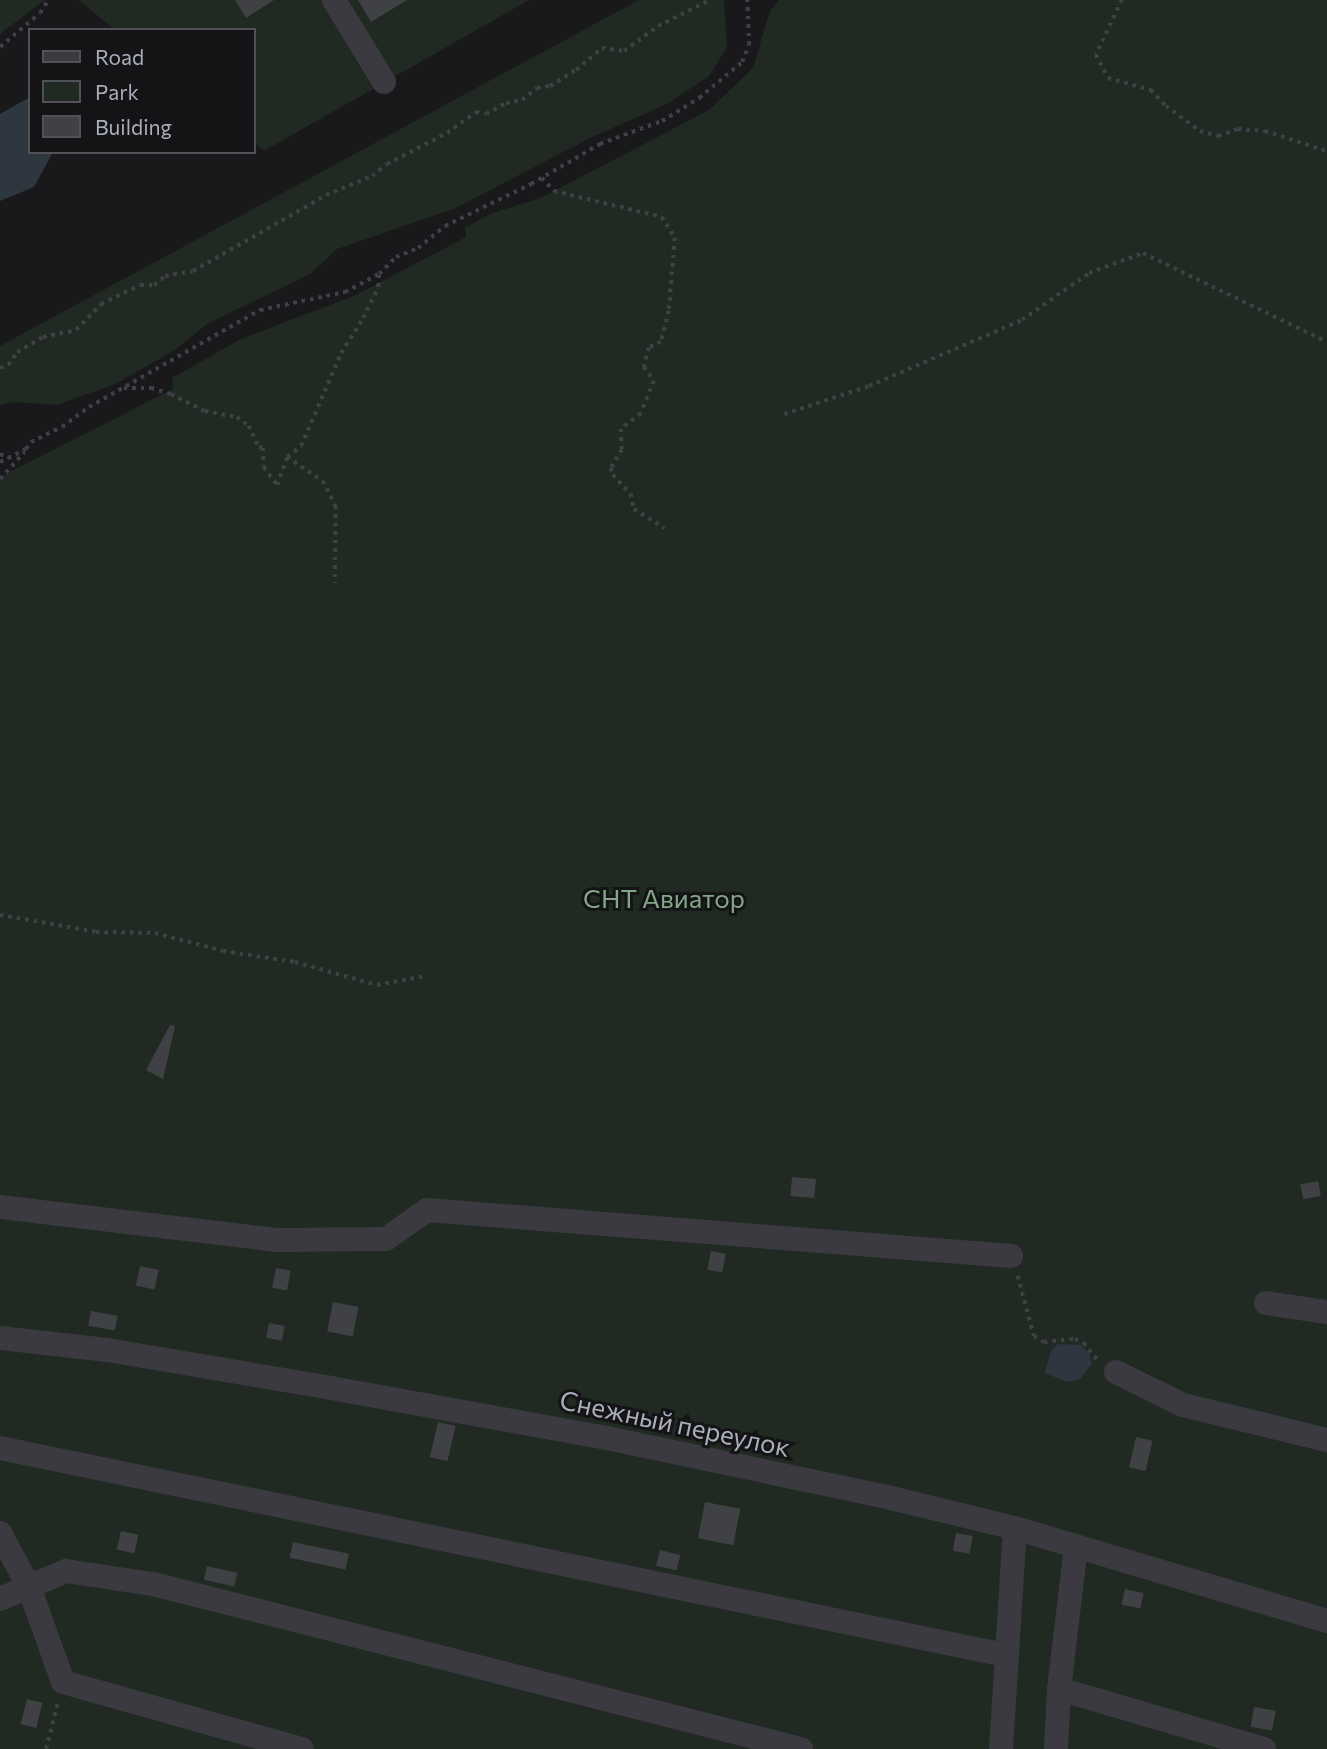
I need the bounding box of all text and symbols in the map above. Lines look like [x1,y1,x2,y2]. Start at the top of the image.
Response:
legend [28,28,256,154]
text: Road [95,44,144,69]
text: Park [95,79,139,104]
text: Building [95,114,172,139]
park label: СНТ Авиатор [583,882,745,914]
street label: Снежный переулок [557,1383,793,1463]

